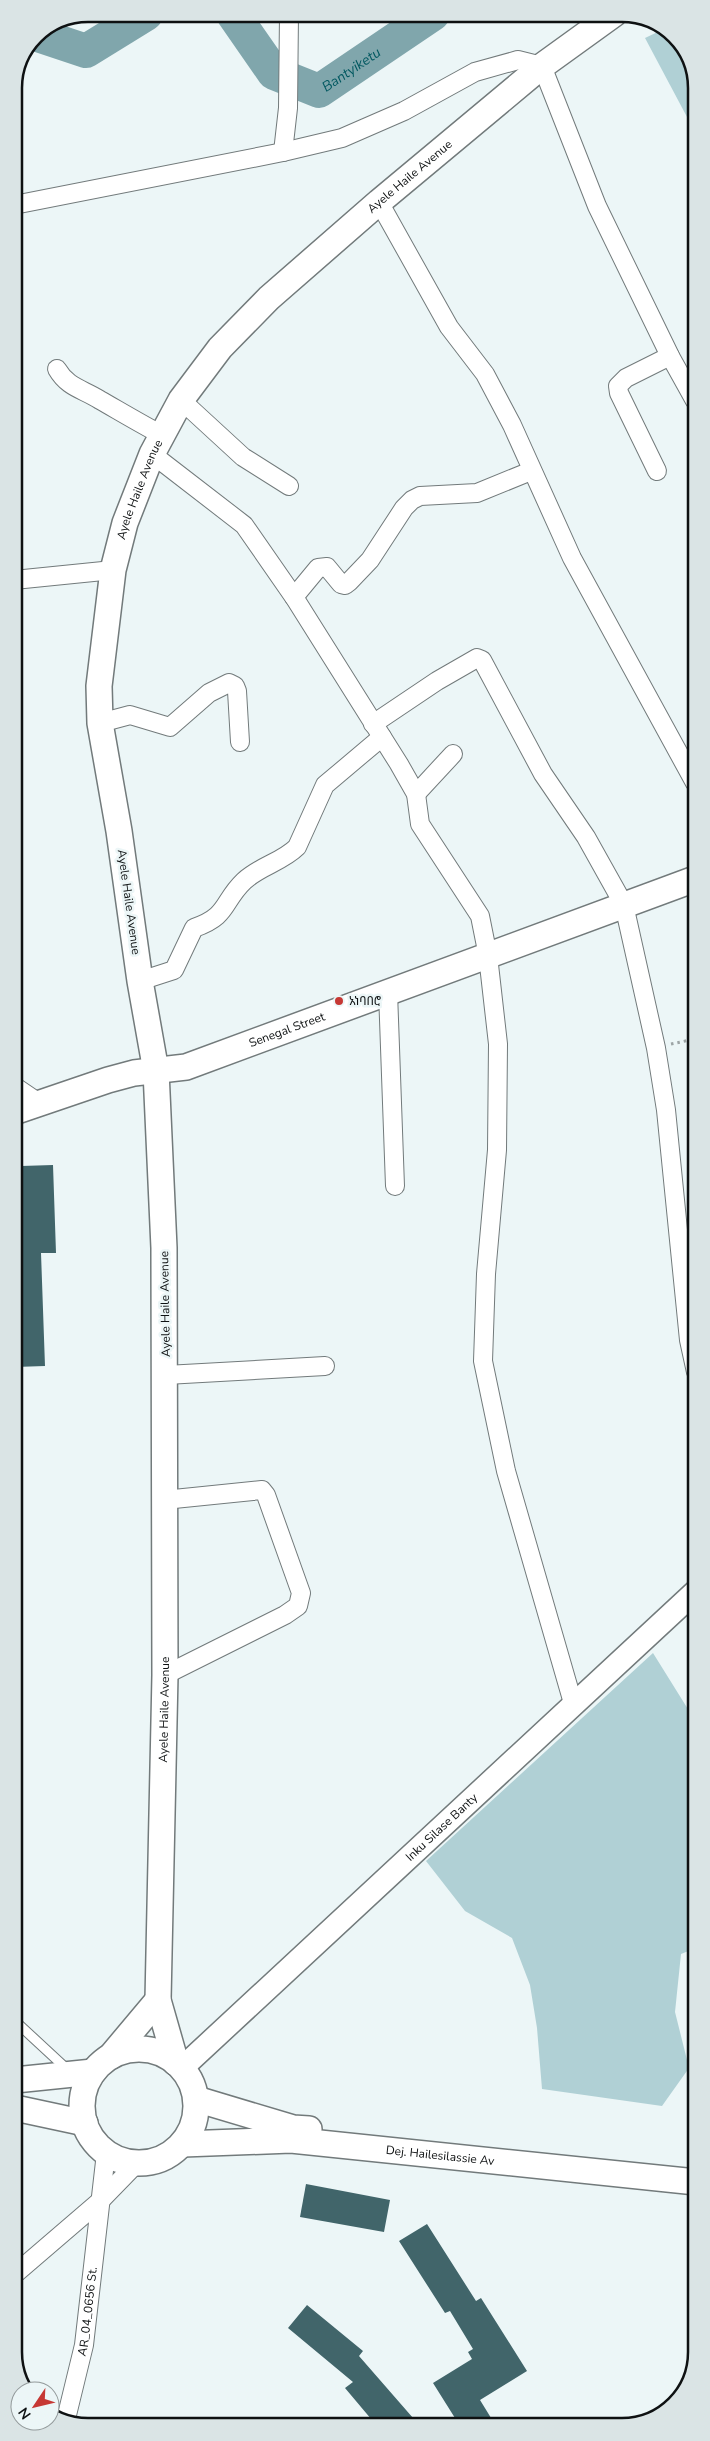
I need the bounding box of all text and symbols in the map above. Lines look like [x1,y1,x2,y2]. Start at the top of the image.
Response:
water label: Bantyiketu [318,43,385,96]
street label: Ayele Haile Avenue [364,136,456,217]
street label: Ayele Haile Avenue [113,437,166,541]
street label: Ayele Haile Avenue [114,848,144,956]
place label: አነባበሮ [349,993,381,1009]
marker: አነባበሮ [333,995,345,1007]
street label: Senegal Street [247,1008,328,1051]
street label: Ayele Haile Avenue [156,1251,174,1357]
street label: Ayele Haile Avenue [155,1657,173,1763]
street label: Inku Silase Banty [402,1789,482,1865]
street label: Dej. Hailesilassie Av [385,2142,496,2169]
street label: AR_04_0656 St. [74,2266,101,2358]
north arrow [10,2381,60,2431]
text: N [14,2403,36,2423]

